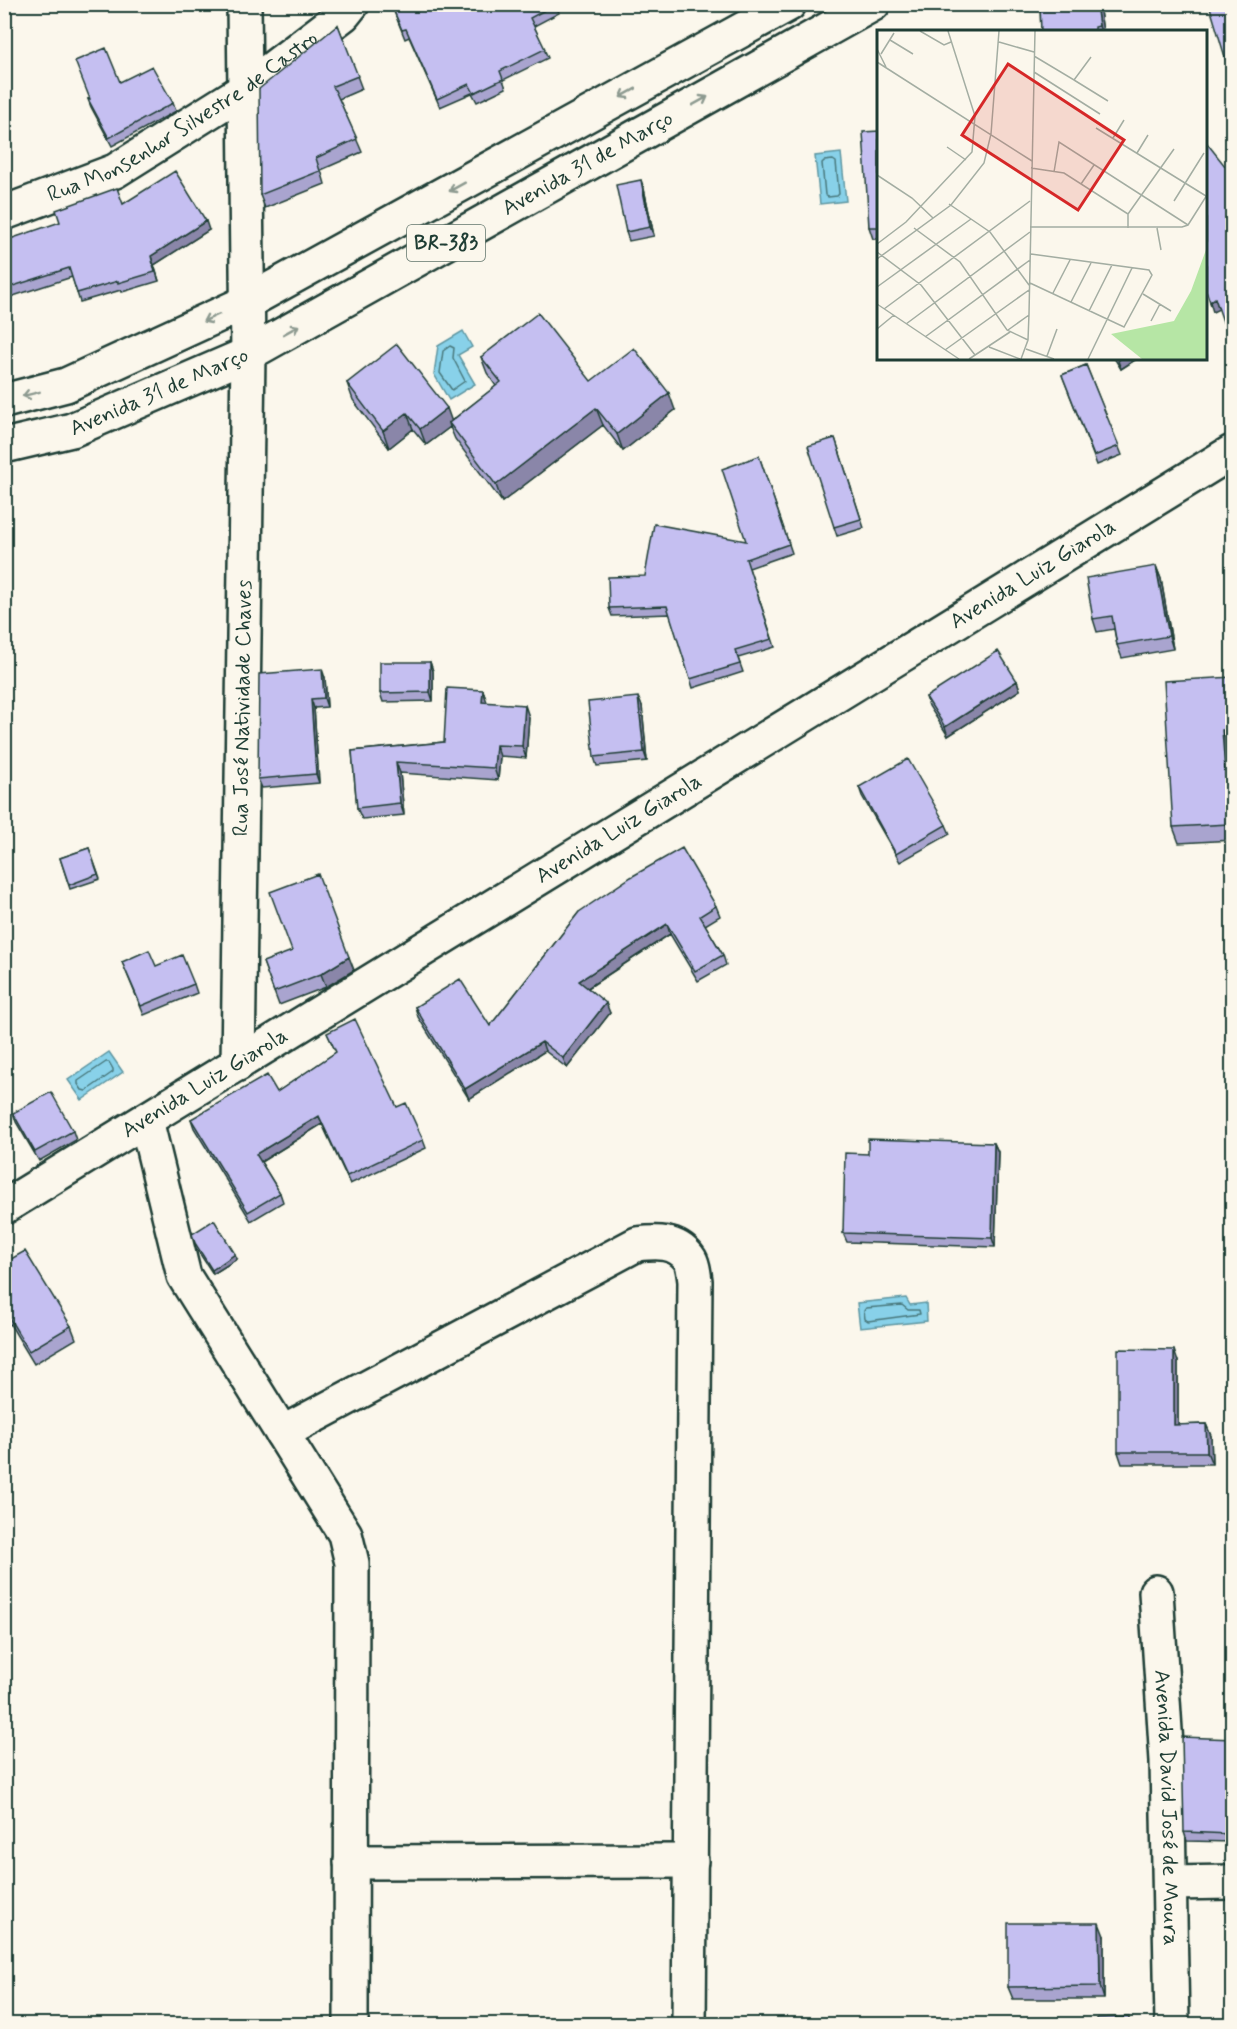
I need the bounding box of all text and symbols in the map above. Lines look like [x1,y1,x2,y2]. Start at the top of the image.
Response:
street label: Rua Monsenhor Silvestre de Castro [43,25,324,209]
inset map [877,30,1207,360]
one-way arrow [619,88,637,99]
one-way arrow [691,95,708,107]
street label: Avenida 31 de Março [497,105,678,223]
one-way arrow [448,182,466,193]
road number: BR-383 [407,225,485,261]
one-way arrow [202,313,220,325]
one-way arrow [282,324,299,336]
street label: Avenida 31 de Março [66,341,253,443]
one-way arrow [22,388,41,400]
street label: Avenida Luiz Giarola [945,513,1121,636]
street label: Rua José Natividade Chaves [227,579,259,837]
street label: Avenida Luiz Giarola [531,767,707,891]
street label: Avenida Luiz Giarola [117,1022,293,1145]
street label: Avenida David José de Moura [1147,1669,1185,1946]

